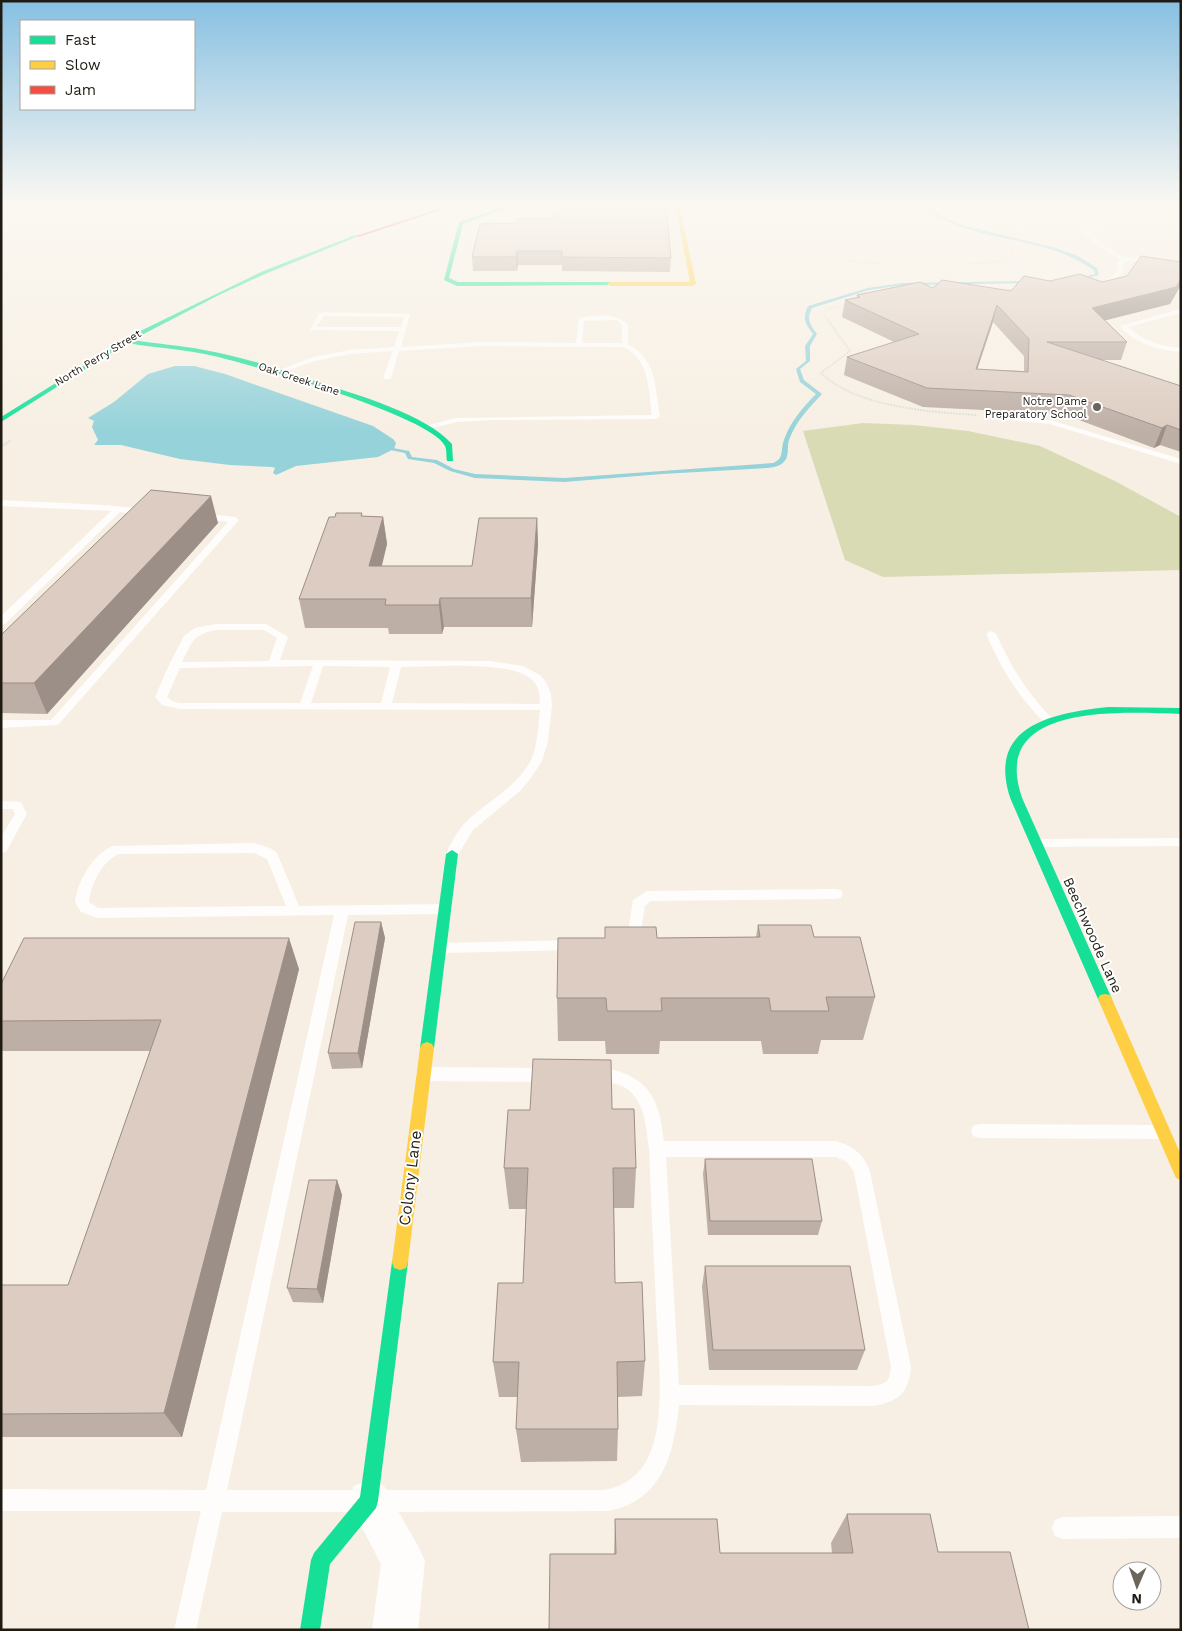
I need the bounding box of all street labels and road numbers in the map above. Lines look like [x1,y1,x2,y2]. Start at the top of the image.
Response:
street label: North Perry Street [53,327,144,389]
street label: Oak Creek Lane [257,360,341,398]
street label: Beechwoode Lane [1060,875,1126,995]
street label: Colony Lane [395,1129,425,1227]

